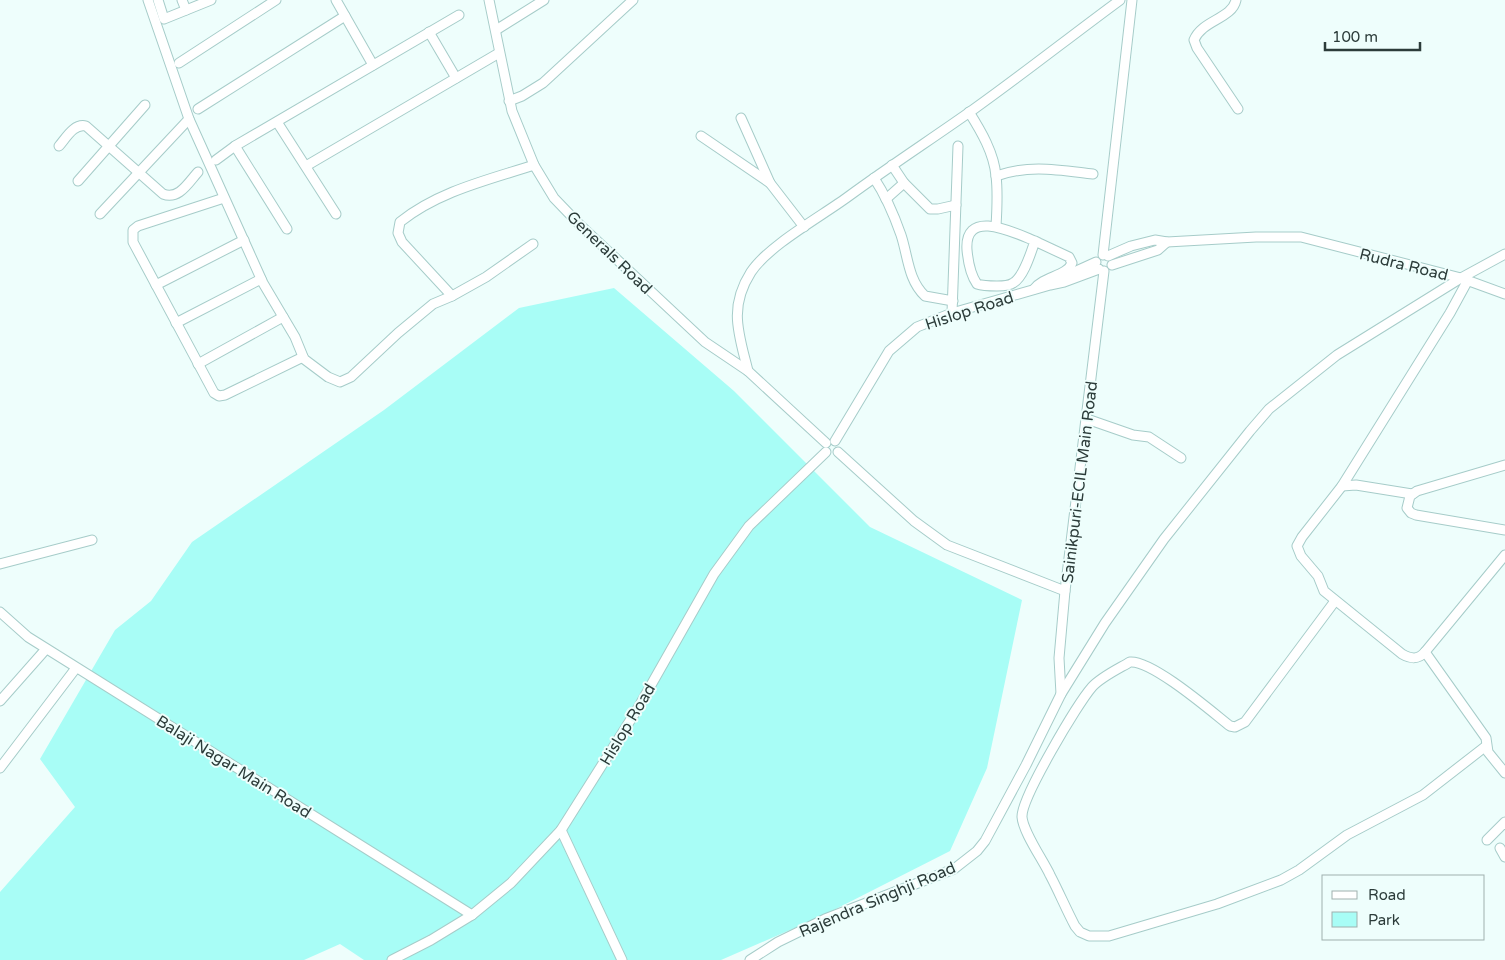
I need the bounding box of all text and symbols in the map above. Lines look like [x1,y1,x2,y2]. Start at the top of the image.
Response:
scale bar [1325,20,1420,52]
text: 100 m [1332,28,1378,46]
street label: Generals Road [562,207,656,299]
street label: Rudra Road [1357,244,1450,286]
street label: Hislop Road [923,287,1016,335]
street label: Sainikpuri-ECIL Main Road [1058,380,1102,584]
street label: Hislop Road [596,680,660,769]
street label: Balaji Nagar Main Road [152,711,315,823]
street label: Rajendra Singhji Road [796,858,959,942]
legend [1322,875,1485,940]
text: Road [1368,886,1406,904]
text: Park [1368,911,1400,929]

